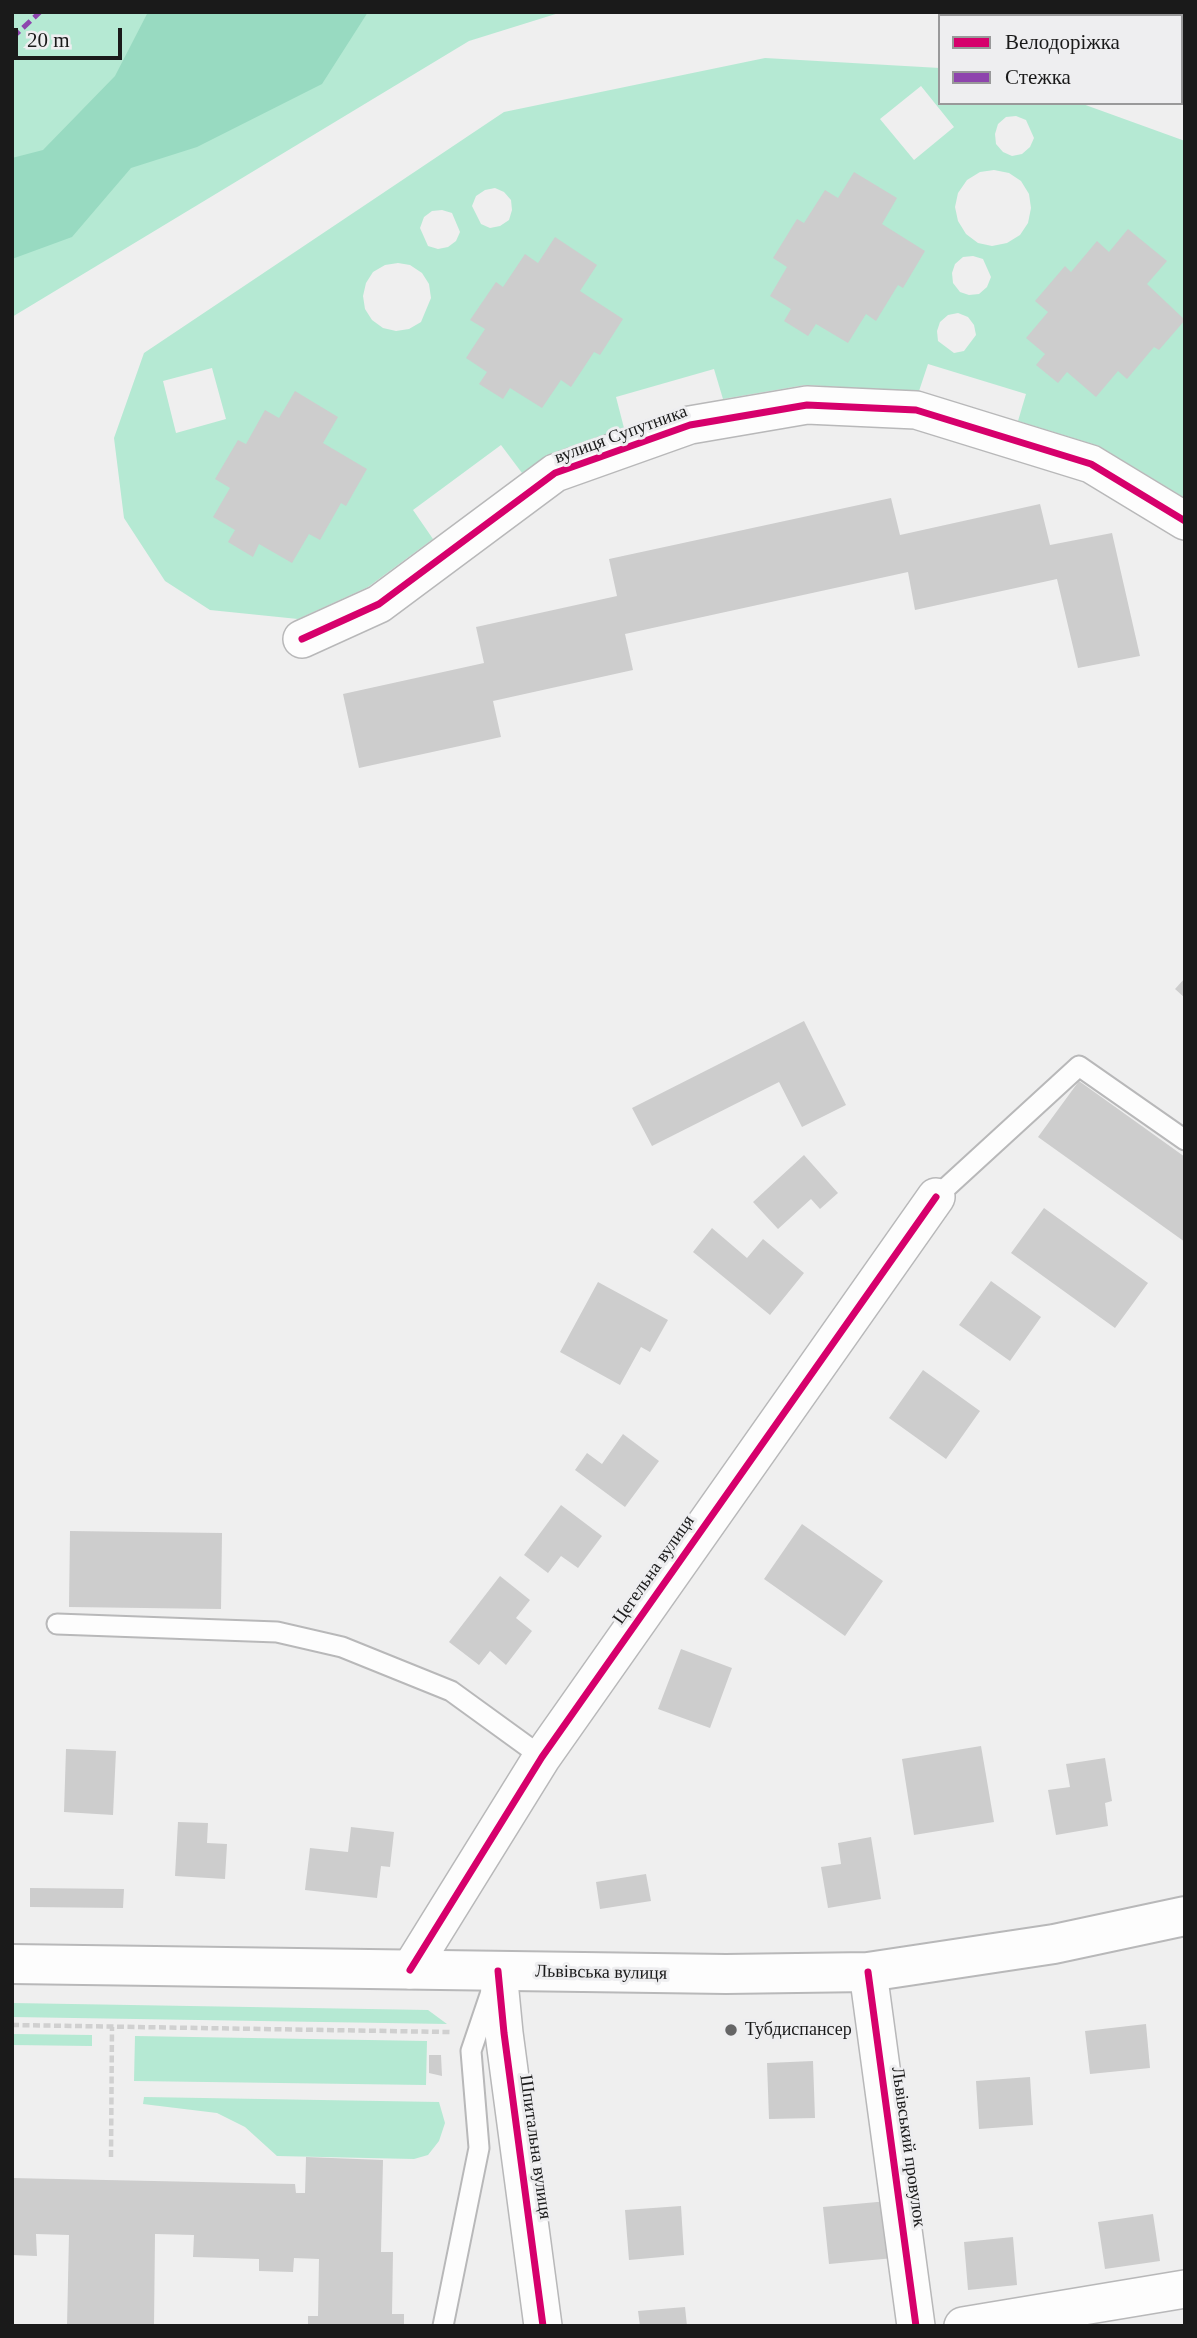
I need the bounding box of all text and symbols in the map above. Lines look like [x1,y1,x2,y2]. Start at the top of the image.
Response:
scale bar [18,14,126,58]
legend [938,14,1183,105]
text: 20 m [27,28,70,52]
text: Велодоріжка [1005,30,1120,54]
text: Стежка [1005,65,1071,89]
street label: вулиця Супутника [552,401,690,469]
street label: Цегельна вулиця [608,1511,700,1629]
street label: Львівська вулиця [535,1961,667,1985]
place label: Тубдиспансер [745,2019,852,2041]
marker: Тубдиспансер [723,2022,739,2038]
street label: Львівський провулок [886,2066,930,2228]
street label: Шпитальна вулиця [514,2073,556,2221]

